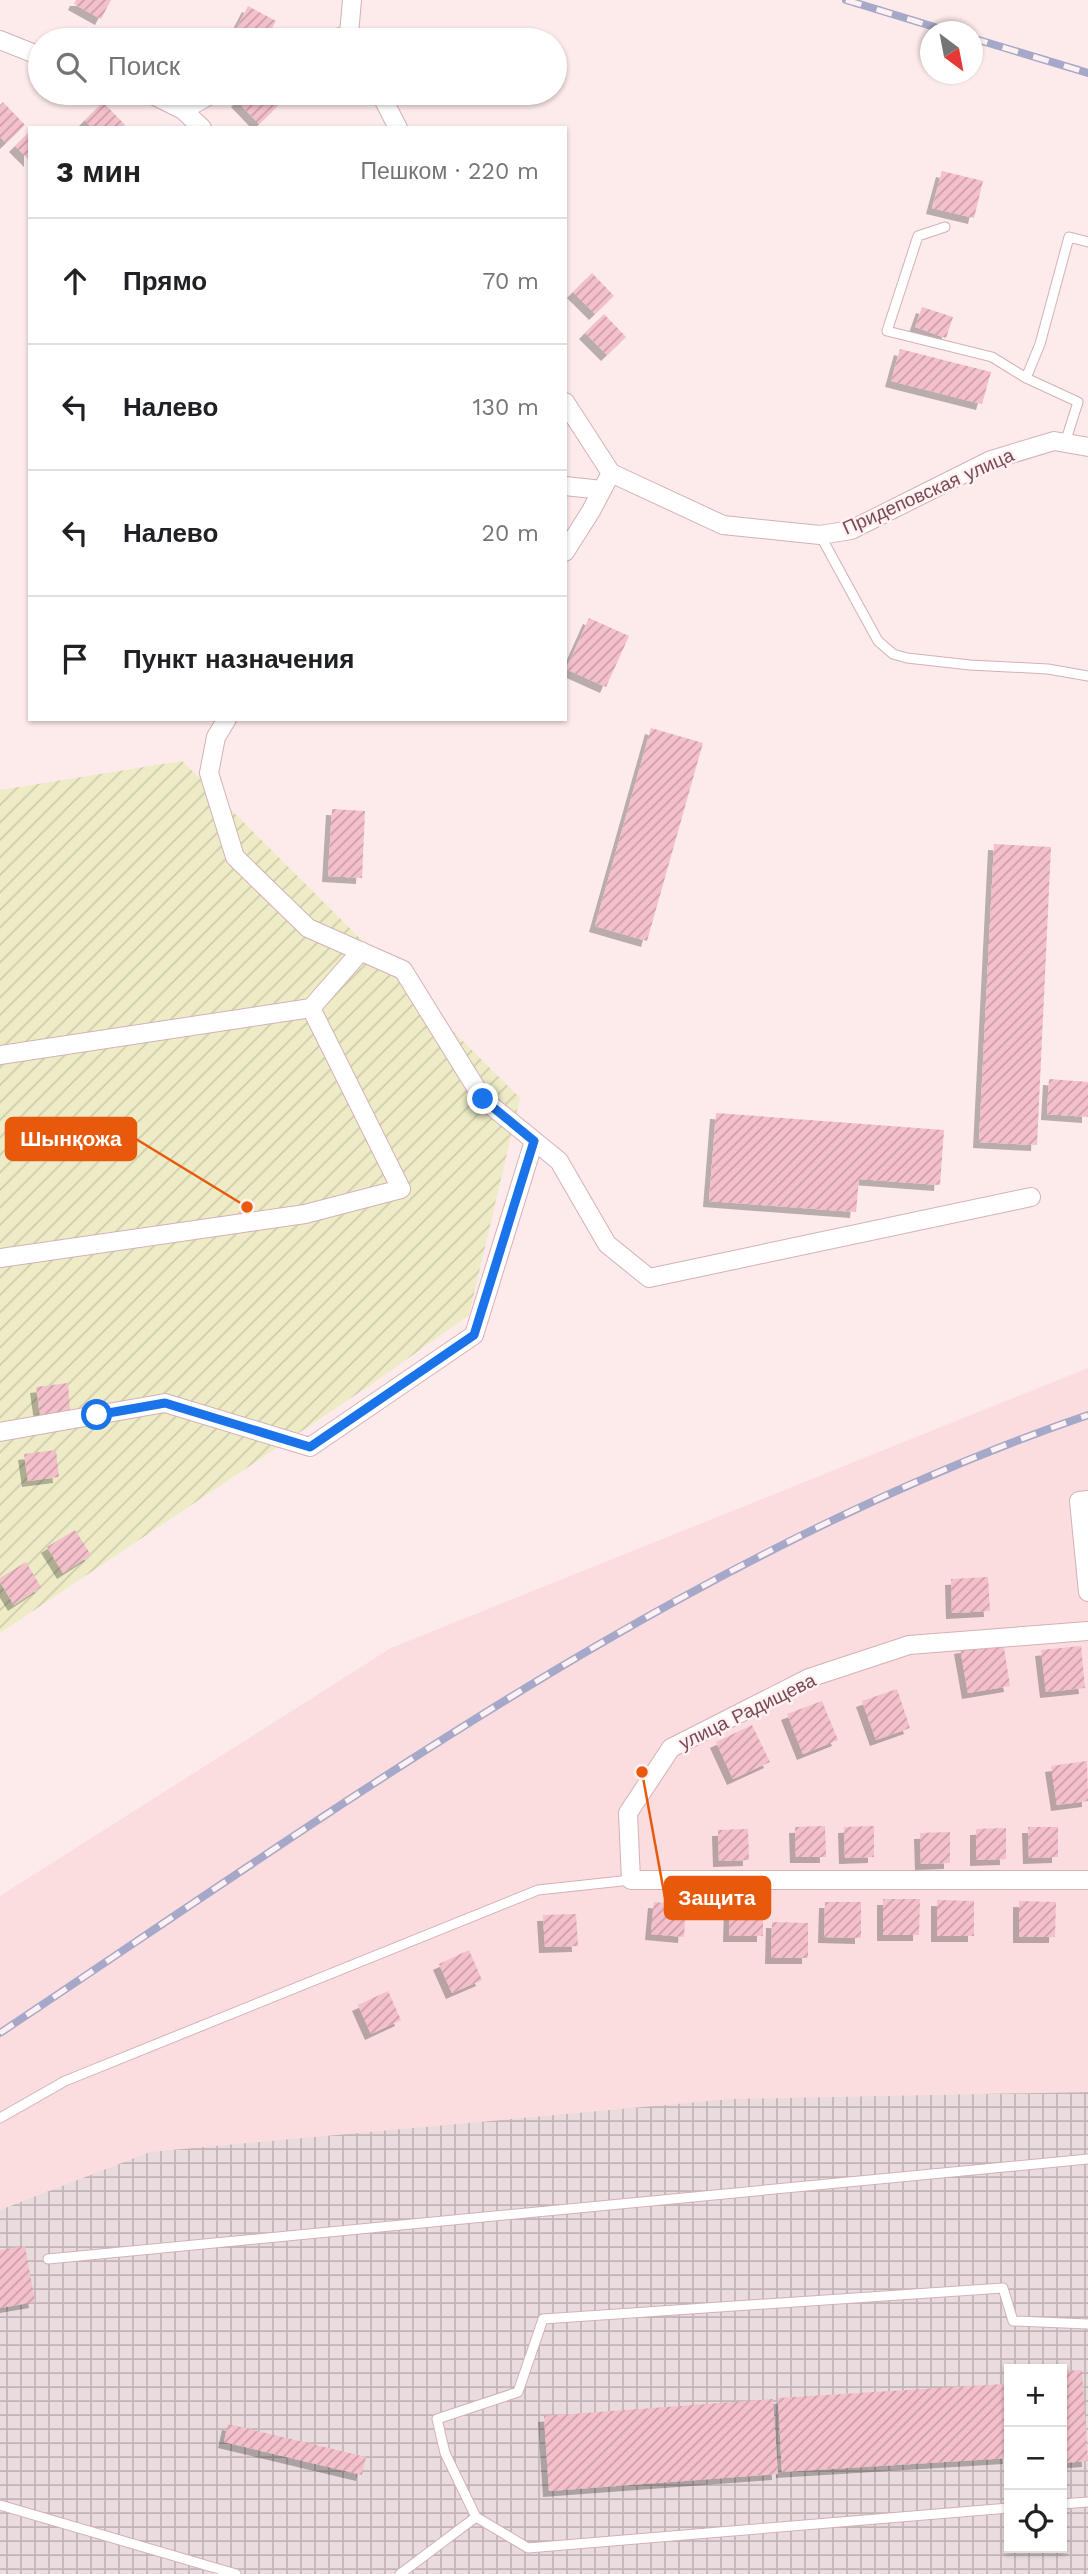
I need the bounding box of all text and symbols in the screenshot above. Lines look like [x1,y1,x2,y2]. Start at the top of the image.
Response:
north arrow [920,21,983,84]
search box [28,28,567,105]
icon: search [52,48,90,86]
text: Поиск [108,51,180,81]
text: 3 мин [56,154,141,189]
text: Пешком · 220 m [361,158,539,185]
icon: ahead [56,262,94,300]
text: Прямо [123,266,207,296]
text: 70 m [482,268,539,295]
icon: left [56,388,94,426]
text: Налево [123,392,218,422]
text: 130 m [473,394,539,421]
street label: Придеповская улица [839,443,1018,540]
icon: left [56,514,94,552]
text: Налево [123,518,218,548]
text: 20 m [482,520,539,547]
icon: arrive [56,640,94,678]
text: Пункт назначения [123,644,354,674]
route end [467,1083,498,1114]
callout: Шынқожа [6,1118,136,1160]
text: Шынқожа [20,1126,122,1151]
route start [81,1399,112,1430]
street label: улица Радищева [675,1668,820,1755]
callout: Защита [665,1877,770,1919]
text: Защита [678,1885,756,1910]
map controls [1004,2364,1067,2553]
button: + [1004,2364,1067,2427]
button: − [1004,2427,1067,2490]
button: locate [1004,2490,1067,2553]

